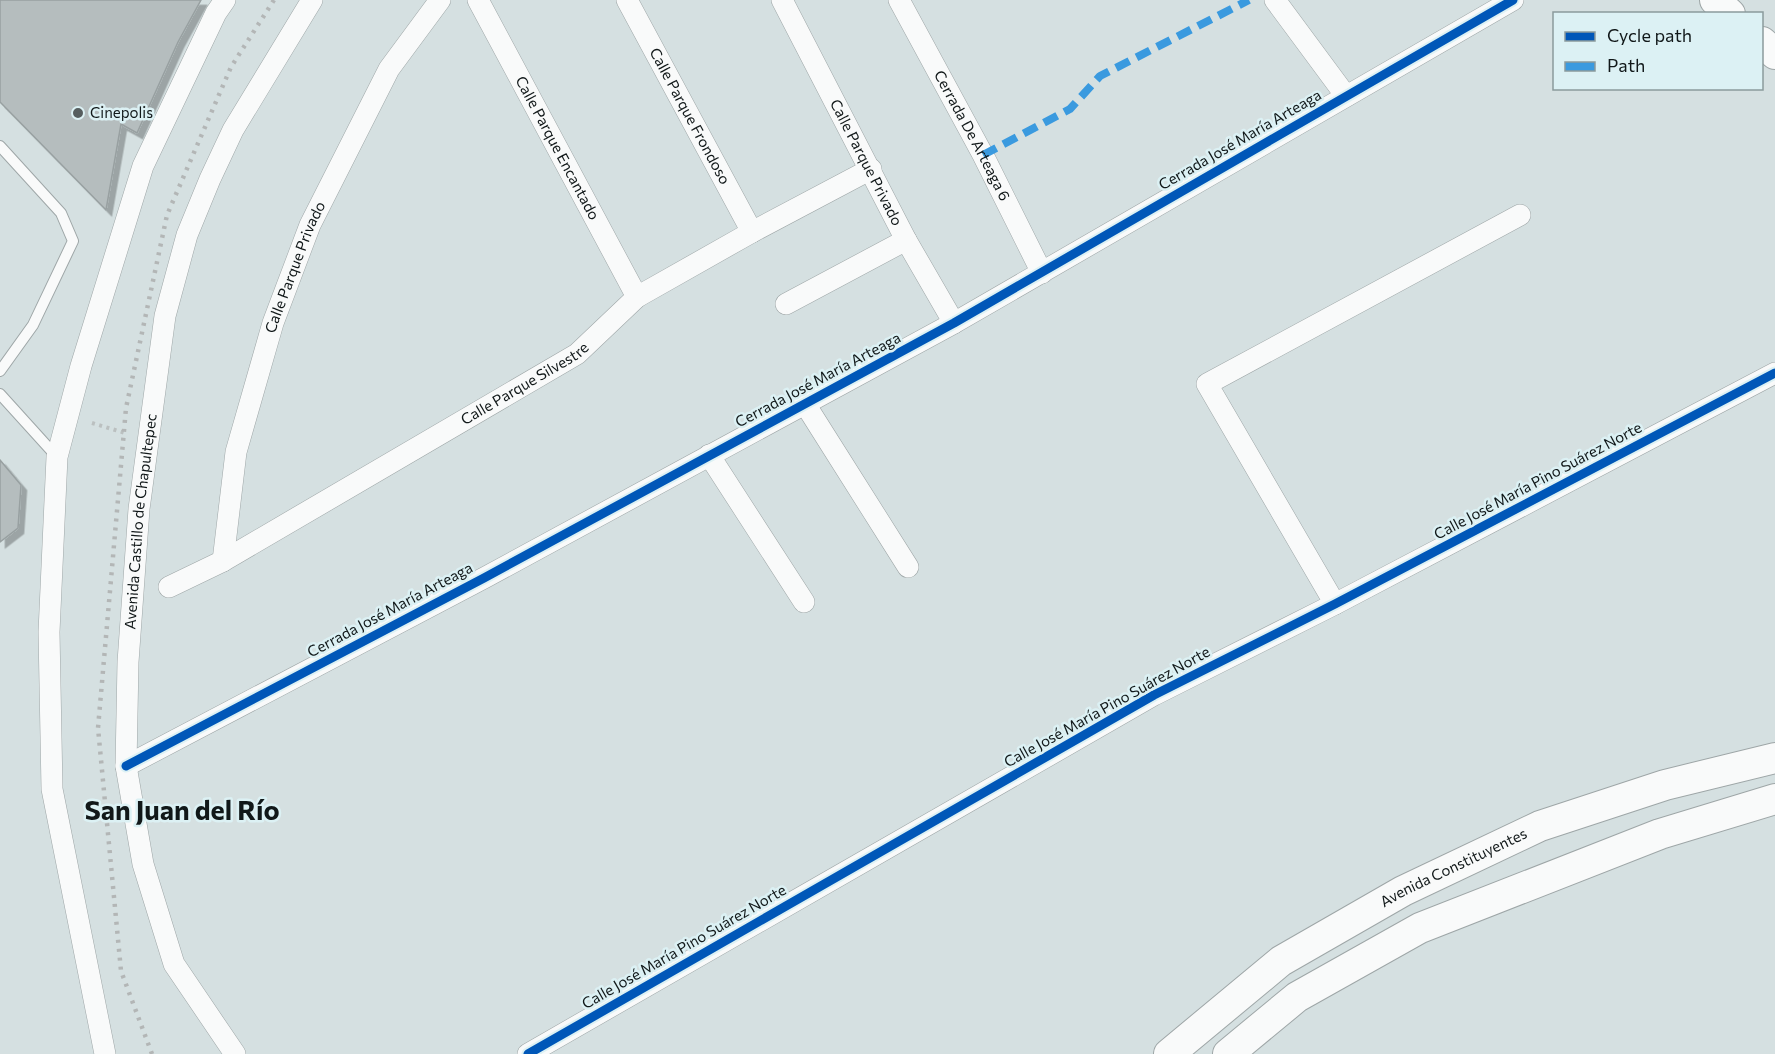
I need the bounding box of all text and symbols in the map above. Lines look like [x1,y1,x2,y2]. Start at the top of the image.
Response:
legend [1553,12,1763,90]
text: Cycle path [1607,24,1692,46]
street label: Calle Parque Frondoso [646,44,735,187]
text: Path [1607,54,1645,76]
street label: Cerrada De Arteaga 6 [931,67,1014,204]
street label: Calle Parque Encantado [512,73,604,223]
street label: Cerrada José María Arteaga [1155,85,1324,193]
street label: Calle Parque Privado [827,96,907,228]
place label: Cinepolis [90,103,153,121]
marker: Cinepolis [71,106,85,120]
street label: Calle Parque Privado [261,198,329,335]
street label: Cerrada José María Arteaga [732,328,903,430]
street label: Calle Parque Silvestre [457,338,592,428]
street label: Avenida Castillo de Chapultepec [120,412,160,630]
street label: Calle José María Pino Suárez Norte [1431,417,1645,543]
street label: Cerrada José María Arteaga [304,558,475,660]
street label: Calle José María Pino Suárez Norte [1000,642,1213,770]
district label: San Juan del Río [84,793,280,826]
street label: Avenida Constituyentes [1377,823,1530,910]
street label: Calle José María Pino Suárez Norte [578,880,789,1012]

